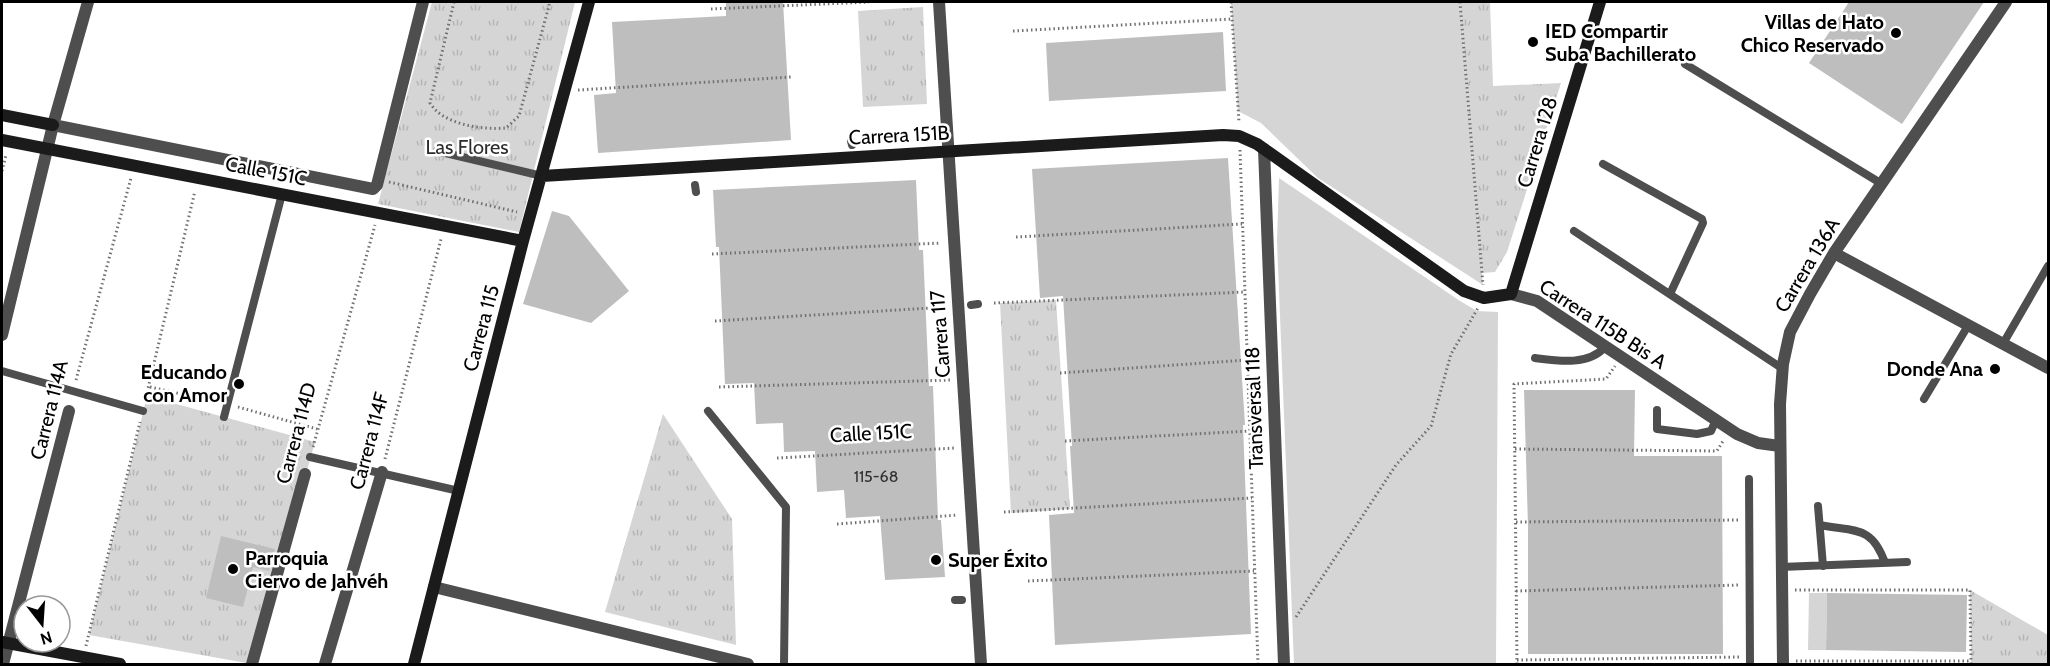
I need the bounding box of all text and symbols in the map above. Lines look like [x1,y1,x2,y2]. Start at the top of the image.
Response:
place label: Villas de Hato Chico Reservado [1741,10,1884,57]
place label: IED Compartir Suba Bachillerato [1545,19,1696,66]
marker: Villas de Hato Chico Reservado [1889,26,1903,40]
marker: IED Compartir Suba Bachillerato [1526,35,1540,49]
street label: Carrera 128 [1512,94,1562,190]
street label: Carrera 151B [848,120,950,150]
park label: Las Flores [425,135,509,159]
street label: Calle 151C [223,151,309,191]
street label: Carrera 136A [1769,213,1845,317]
street label: Carrera 115B Bis A [1535,274,1671,374]
street label: Carrera 115 [458,282,504,374]
street label: Carrera 117 [925,289,955,379]
street label: Transversal 118 [1240,346,1268,470]
street label: Carrera 114A [25,357,73,462]
place label: Donde Ana [1887,357,1983,381]
place label: Educando con Amor [140,360,227,407]
marker: Donde Ana [1988,362,2002,376]
marker: Educando con Amor [232,377,246,391]
street label: Carrera 114D [271,380,321,486]
street label: Carrera 114F [344,389,394,492]
street label: Calle 151C [829,419,913,447]
house number: 115-68 [854,467,898,486]
place label: Parroquia Ciervo de Jahvéh [245,546,388,593]
place label: Super Éxito [948,548,1048,572]
marker: Super Éxito [929,553,943,567]
marker: Parroquia Ciervo de Jahvéh [226,562,240,576]
north arrow [12,594,72,654]
text: N [38,627,54,649]

